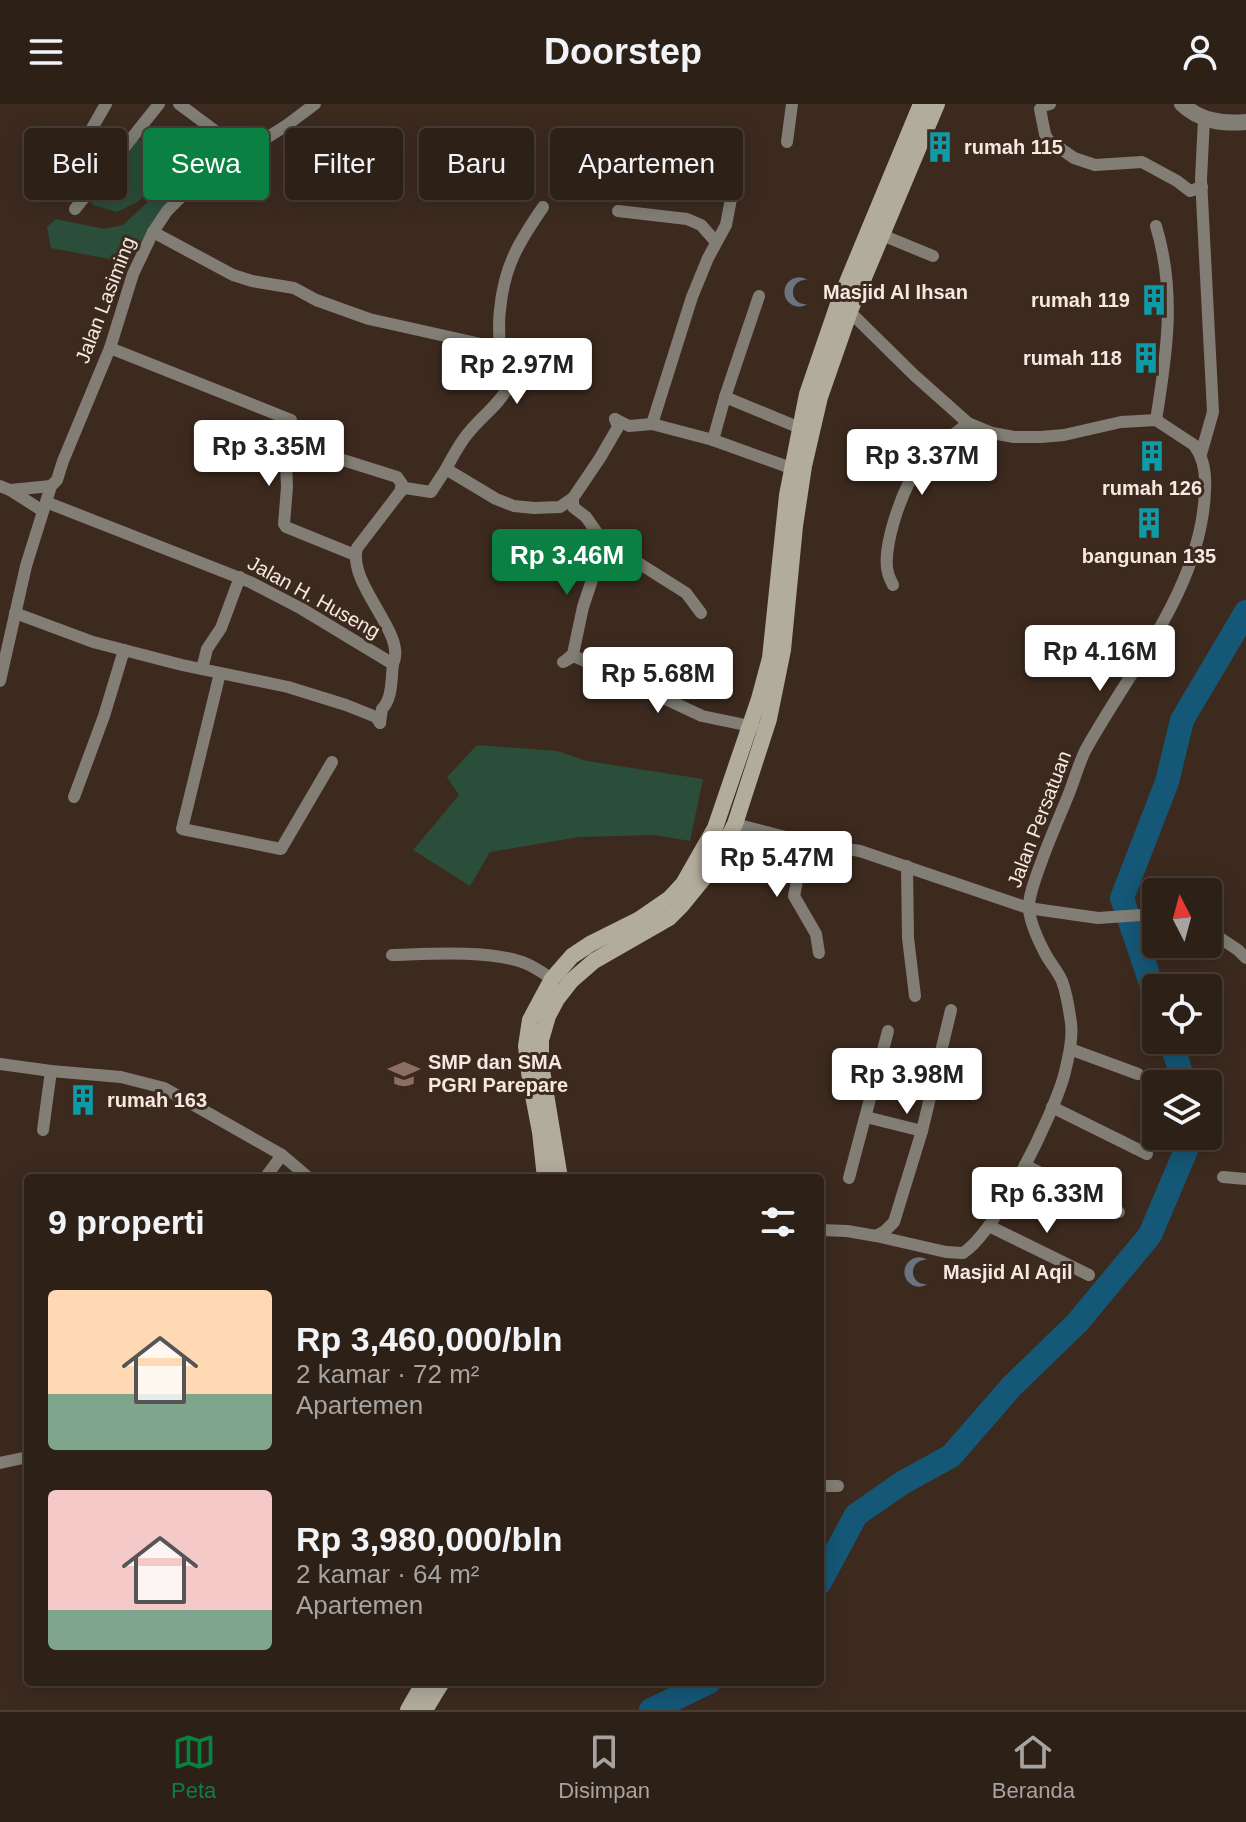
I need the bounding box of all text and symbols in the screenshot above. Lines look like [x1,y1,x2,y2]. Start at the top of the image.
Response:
icon: menu [24,30,68,74]
icon: person [1178,30,1222,74]
text: Doorstep [544,31,702,72]
chip: Beli [24,128,127,200]
chip: Sewa [143,128,269,200]
chip: Filter [285,128,403,200]
chip: Baru [419,128,534,200]
chip: Apartemen [550,128,743,200]
building icon: rumah 115 [923,130,957,164]
place label: rumah 115 [964,136,1063,158]
street label: Jalan Lasiming [71,234,139,366]
mosque icon: Masjid Al Ihsan [782,275,816,309]
place label: Masjid Al Ihsan [823,281,968,303]
building icon: rumah 119 [1137,283,1171,317]
place label: rumah 119 [1031,289,1130,311]
pin: Rp 2.97M [434,338,600,406]
building icon: rumah 118 [1129,341,1163,375]
place label: rumah 118 [1023,347,1122,369]
text: Rp 2.97M [460,349,574,379]
pin: Rp 3.35M [186,420,352,488]
pin: Rp 3.37M [839,429,1005,497]
text: Rp 3.35M [212,431,326,461]
building icon: rumah 126 [1135,439,1169,473]
text: Rp 3.37M [865,440,979,470]
place label: rumah 126 [1102,477,1202,499]
building icon: bangunan 135 [1132,506,1166,540]
pin: Rp 3.46M [484,529,650,597]
text: Rp 3.46M [510,540,624,570]
place label: bangunan 135 [1082,545,1216,567]
street label: Jalan H. Huseng [244,552,384,642]
pin: Rp 4.16M [1017,625,1183,693]
text: Rp 4.16M [1043,636,1157,666]
pin: Rp 5.68M [575,647,741,715]
text: Rp 5.68M [601,658,715,688]
street label: Jalan Persatuan [1003,748,1075,890]
pin: Rp 5.47M [694,831,860,899]
text: Rp 5.47M [720,842,834,872]
north arrow [1142,878,1222,958]
map controls [1142,878,1222,1150]
button: locate [1142,974,1222,1054]
pin: Rp 3.98M [824,1048,990,1116]
place label: SMP dan SMA PGRI Parepare [428,1051,568,1096]
school or university icon: SMP dan SMA PGRI Parepare [387,1057,421,1091]
text: Rp 3.98M [850,1059,964,1089]
button: layers [1142,1070,1222,1150]
building icon: rumah 163 [66,1083,100,1117]
place label: rumah 163 [107,1089,207,1111]
pin: Rp 6.33M [964,1167,1130,1235]
text: Rp 6.33M [990,1178,1104,1208]
icon: filters [756,1200,800,1244]
text: 9 properti [48,1203,205,1241]
mosque icon: Masjid Al Aqil [902,1255,936,1289]
place label: Masjid Al Aqil [943,1261,1073,1283]
text: Rp 3,460,000/bln [296,1320,562,1358]
icon: home [112,1322,208,1418]
text: 2 kamar · 72 m² [296,1359,480,1389]
text: Apartemen [296,1390,423,1420]
text: Rp 3,980,000/bln [296,1520,562,1558]
icon: home [112,1522,208,1618]
text: 2 kamar · 64 m² [296,1559,480,1589]
text: Apartemen [296,1590,423,1620]
tab: Peta [171,1730,216,1804]
tab: Disimpan [558,1730,650,1804]
tab: Beranda [992,1730,1075,1804]

